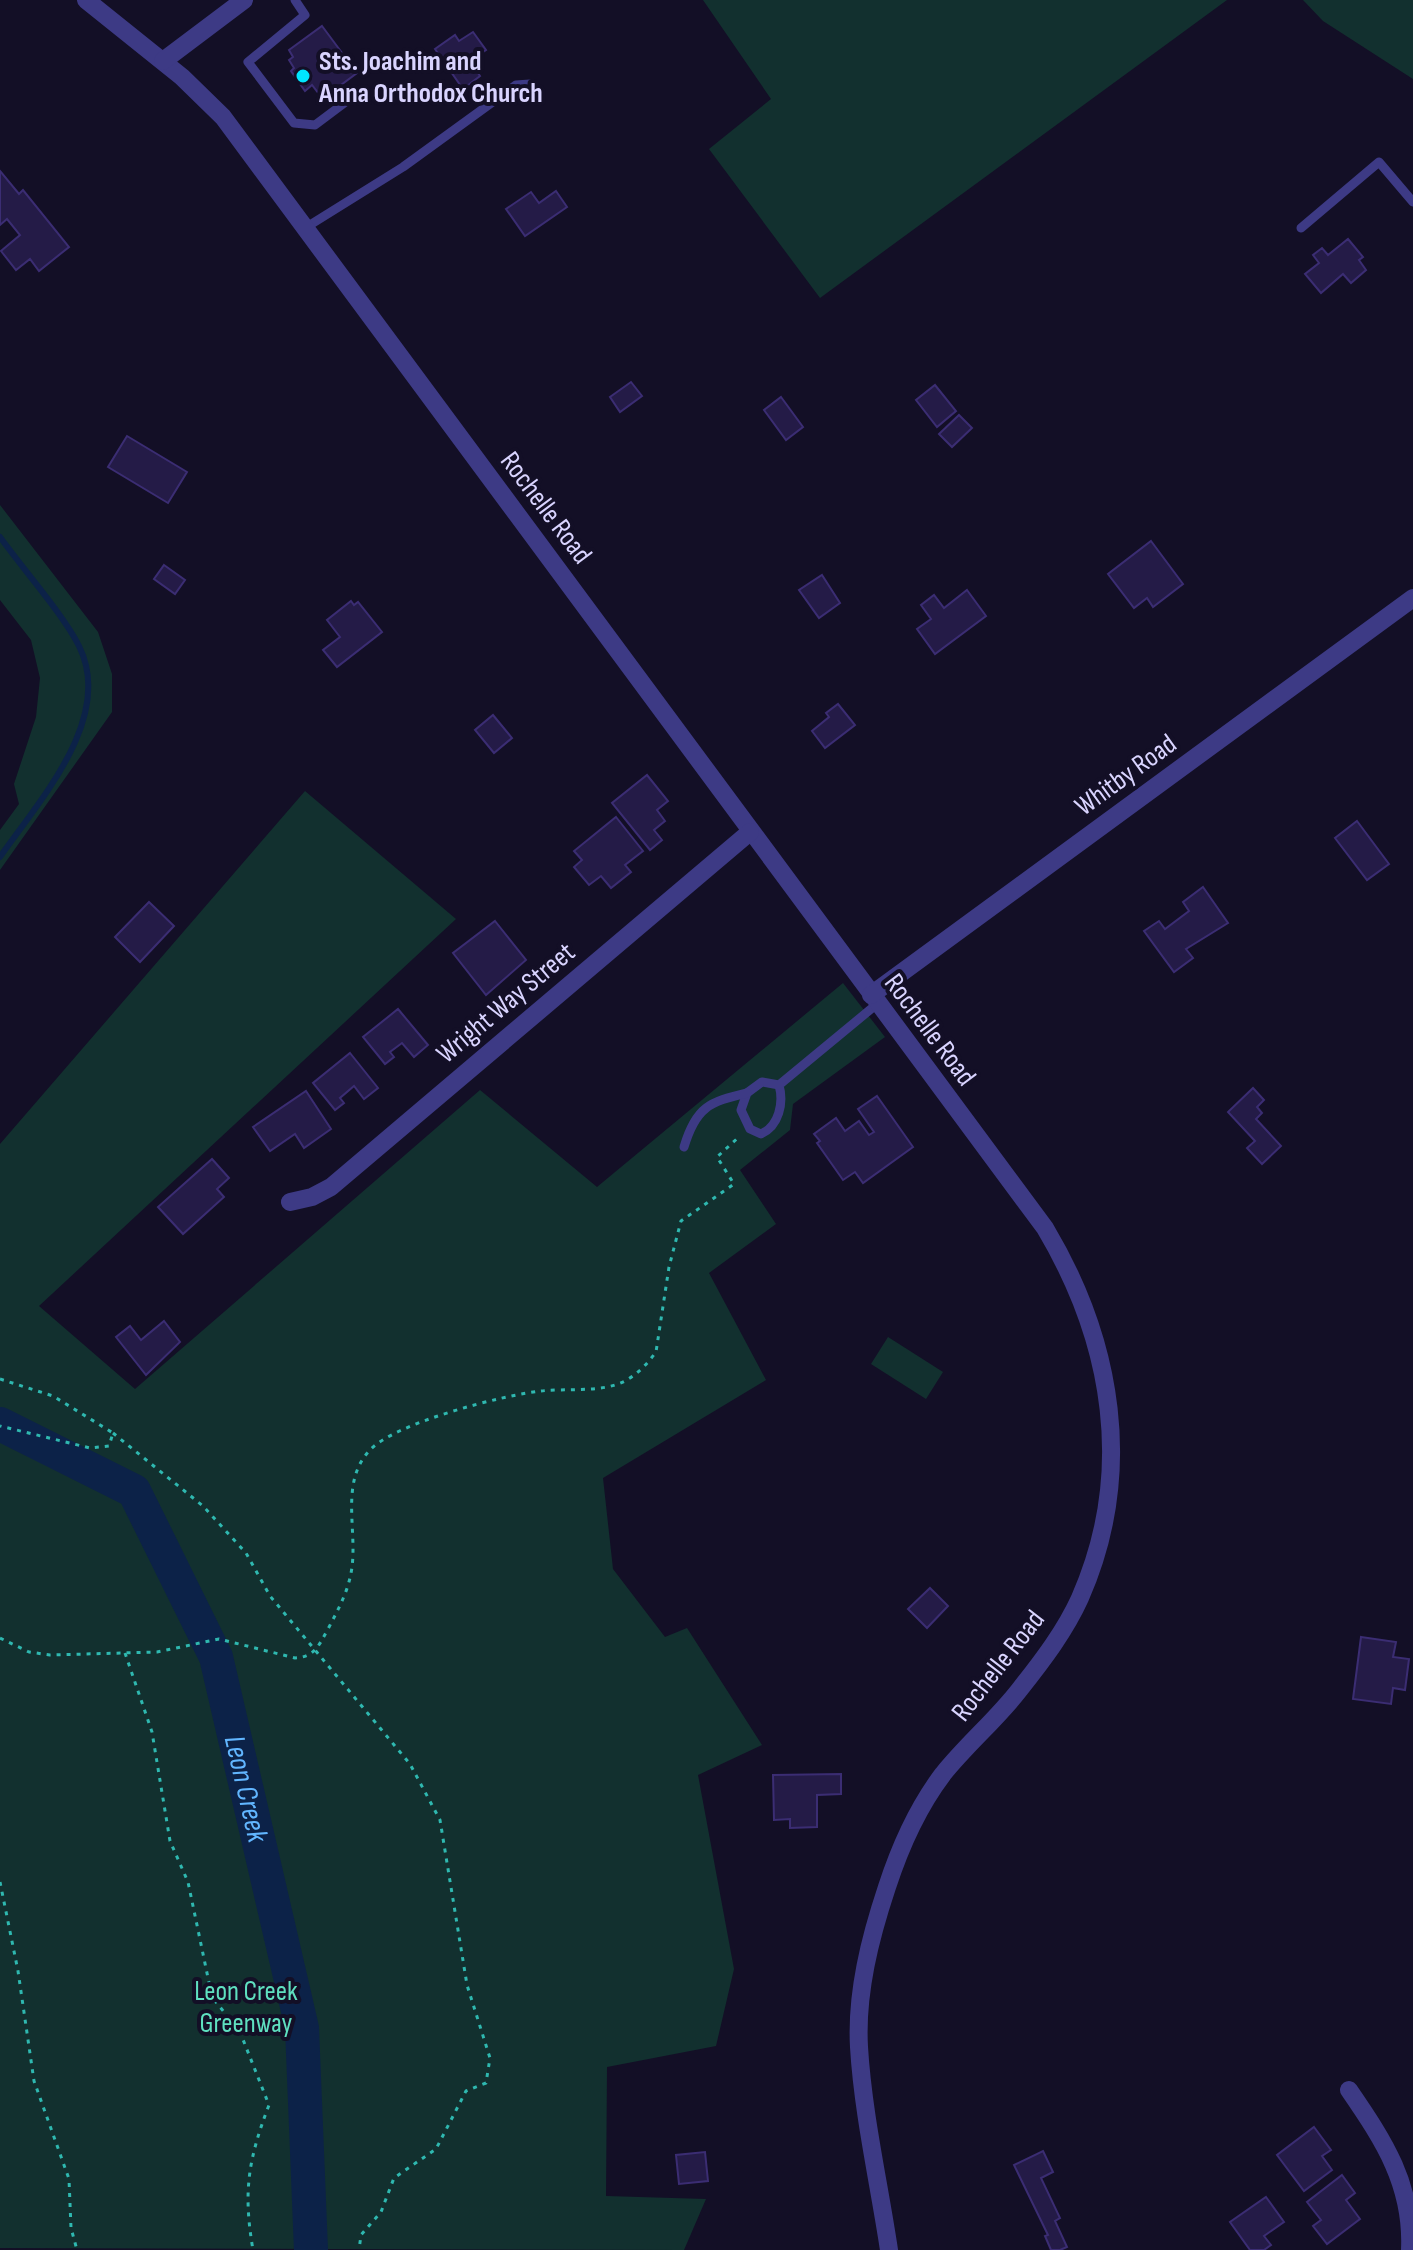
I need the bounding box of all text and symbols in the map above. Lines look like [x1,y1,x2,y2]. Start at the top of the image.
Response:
place label: Sts. Joachim and Anna Orthodox Church [318,45,543,110]
marker: Sts. Joachim and Anna Orthodox Church [294,67,312,85]
street label: Rochelle Road [493,445,599,570]
street label: Whitby Road [1069,727,1183,823]
street label: Wright Way Street [430,936,582,1070]
street label: Rochelle Road [877,967,983,1092]
street label: Rochelle Road [945,1604,1052,1728]
water label: Leon Creek [216,1732,275,1846]
park label: Leon Creek Greenway [194,1975,298,2040]

